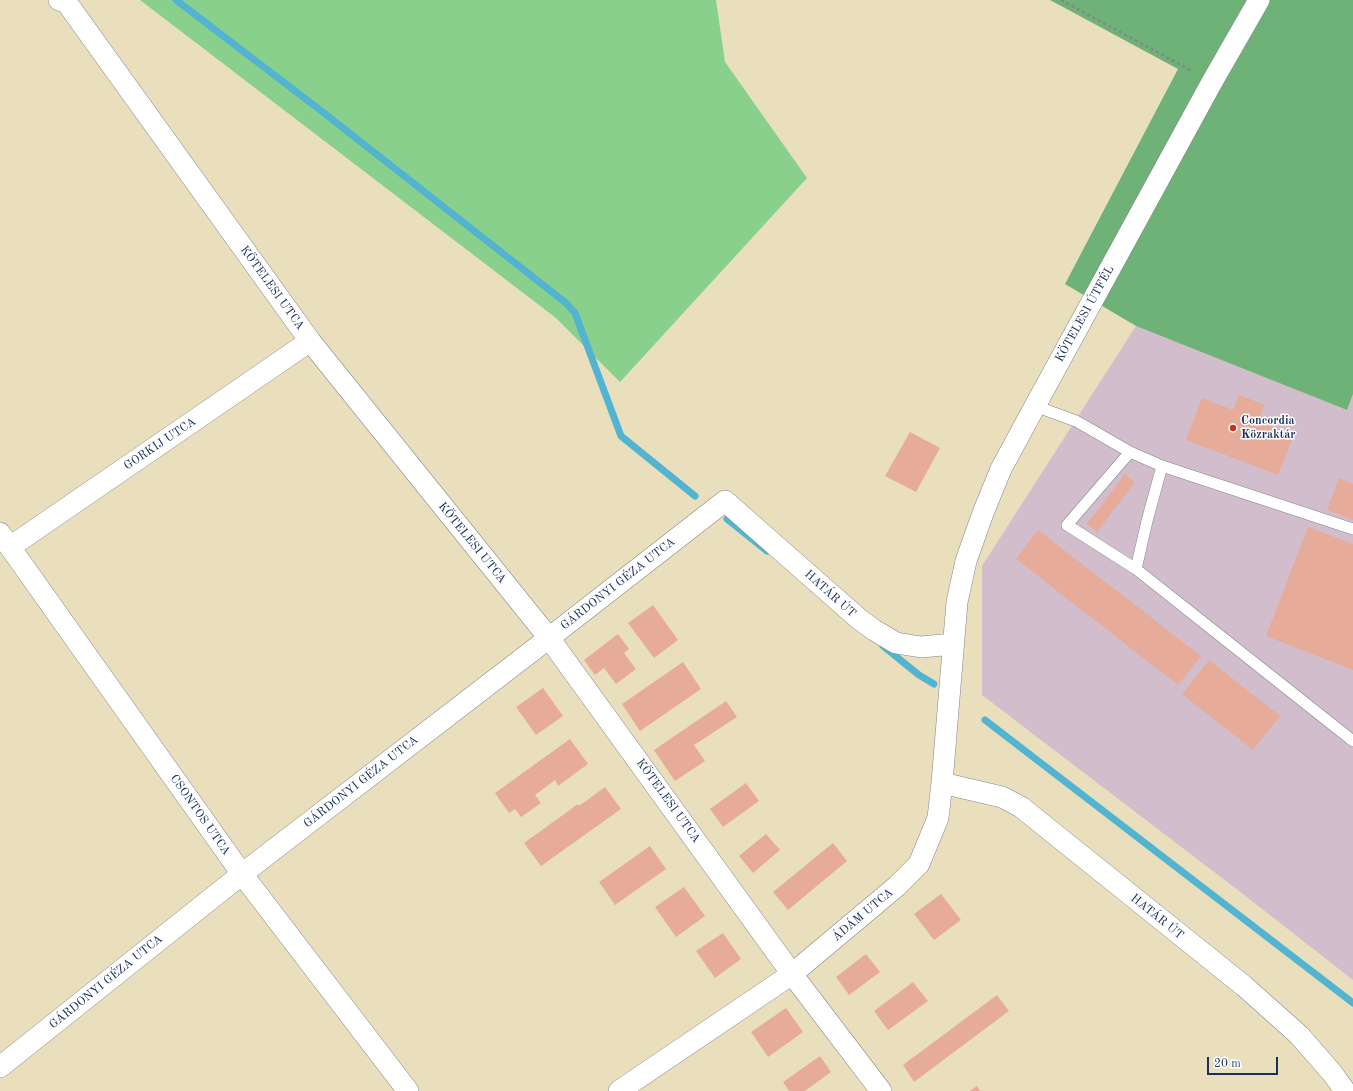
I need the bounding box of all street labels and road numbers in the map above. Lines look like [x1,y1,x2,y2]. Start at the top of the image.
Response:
street label: KÖTELESI UTCA [237,243,307,333]
street label: KÖTELESI ÚTFÉL [1053,263,1117,365]
street label: GORKIJ UTCA [121,415,199,473]
street label: KÖTELESI UTCA [435,500,509,586]
street label: GÁRDONYI GÉZA UTCA [558,535,678,633]
street label: HATÁR ÚT [801,567,859,621]
street label: GÁRDONYI GÉZA UTCA [301,733,421,831]
street label: KÖTELESI UTCA [633,756,703,846]
street label: CSONTOS UTCA [167,772,233,858]
street label: ÁDÁM UTCA [830,885,896,945]
street label: HATÁR ÚT [1128,891,1186,943]
street label: GÁRDONYI GÉZA UTCA [46,932,166,1032]

